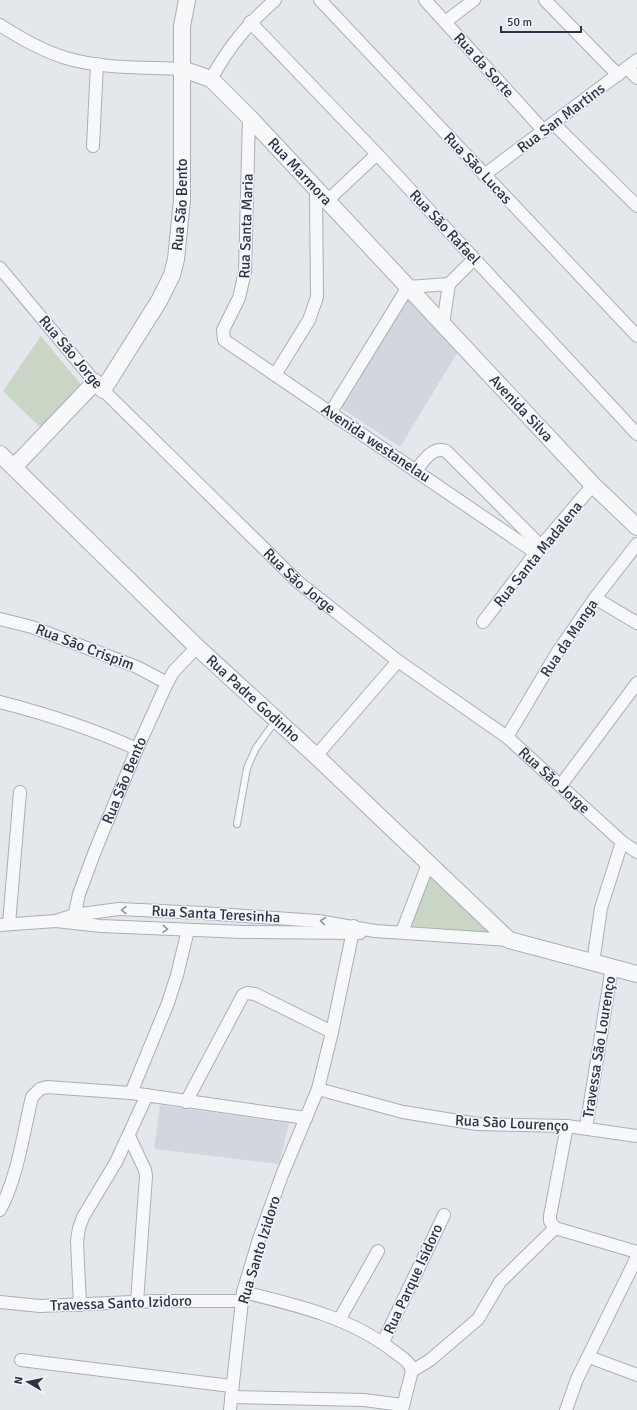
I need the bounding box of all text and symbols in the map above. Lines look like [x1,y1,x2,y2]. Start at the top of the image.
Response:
scale bar [501,8,581,34]
text: 50 m [507,15,532,30]
street label: Rua da Sorte [450,29,518,101]
street label: Rua San Martins [514,79,609,157]
street label: Rua São Lucas [440,128,516,208]
street label: Rua Marmora [264,134,336,209]
street label: Rua São Bento [168,158,191,252]
street label: Rua Santa Maria [235,173,257,279]
street label: Rua São Rafael [406,186,484,268]
street label: Rua São Jorge [35,312,107,392]
street label: Avenida Silva [485,371,557,445]
street label: Avenida westanelau [318,400,434,486]
street label: Rua Santa Madalena [490,497,586,611]
street label: Rua São Jorge [260,544,339,617]
street label: Rua da Manga [536,596,602,680]
street label: Rua São Crispim [33,620,137,674]
street label: Rua Padre Godinho [202,651,304,746]
street label: Rua São Bento [98,734,150,826]
street label: Rua São Jorge [515,743,594,817]
street label: Rua Santa Teresinha [151,902,281,926]
one-way arrow [121,905,127,914]
one-way arrow [320,917,326,926]
one-way arrow [162,925,168,934]
street label: Travessa São Lourenço [579,974,619,1119]
street label: Rua São Lourenço [455,1111,570,1135]
street label: Rua Santo Izidoro [234,1194,284,1306]
street label: Rua Parque Isidoro [380,1221,447,1337]
street label: Travessa Santo Izidoro [50,1292,192,1314]
north arrow [8,1362,48,1402]
text: N [12,1376,26,1385]

